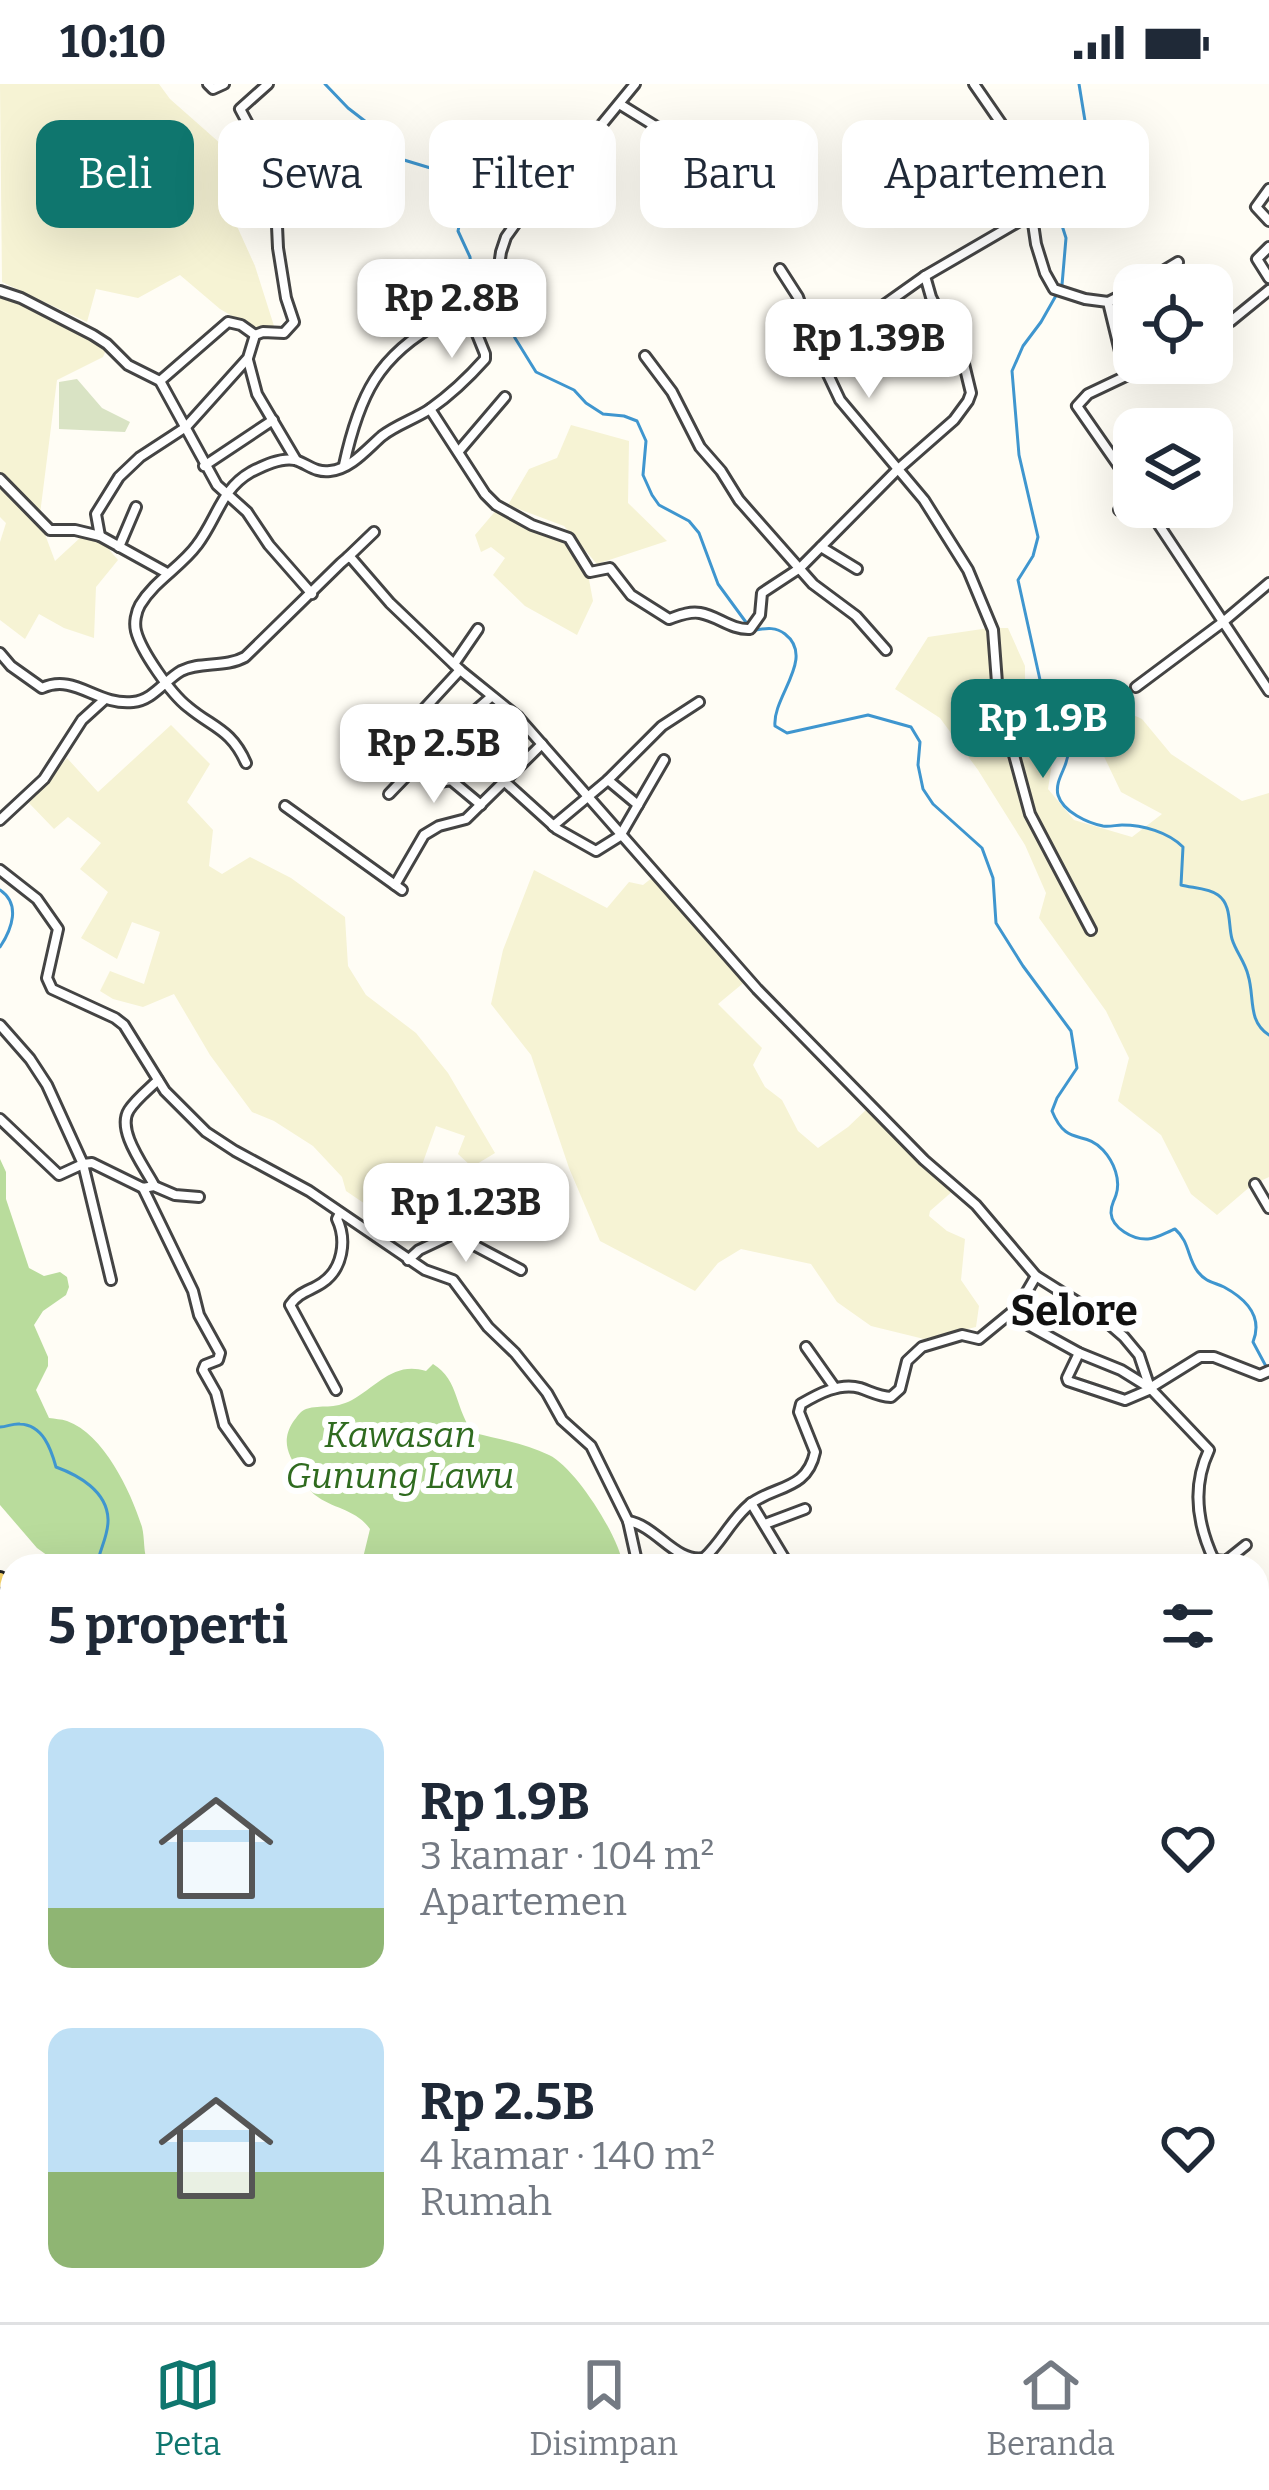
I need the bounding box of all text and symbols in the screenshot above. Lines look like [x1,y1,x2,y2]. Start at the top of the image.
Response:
text: 10:10 [60,15,167,69]
chip: Beli [36,120,194,228]
chip: Sewa [218,120,405,228]
chip: Filter [429,120,616,228]
chip: Baru [640,120,818,228]
chip: Apartemen [842,120,1149,228]
pin: Rp 2.8B [341,259,563,361]
map controls [1113,264,1233,528]
button: locate [1113,264,1233,384]
text: Rp 2.8B [384,275,520,321]
pin: Rp 1.39B [745,299,993,401]
text: Rp 1.39B [792,315,946,361]
button: layers [1113,408,1233,528]
pin: Rp 1.9B [932,679,1154,781]
text: Rp 1.9B [978,695,1108,741]
pin: Rp 2.5B [323,704,545,806]
text: Rp 2.5B [367,720,501,766]
pin: Rp 1.23B [342,1163,590,1265]
text: Rp 1.23B [390,1179,542,1225]
district label: Selore [1010,1286,1138,1336]
park label: Kawasan Gunung Lawu [286,1413,514,1498]
icon: filters [1155,1593,1221,1659]
text: 5 properti [48,1595,288,1657]
text: Rp 1.9B [420,1771,590,1833]
icon: home [144,1776,288,1920]
icon: heart [1155,1815,1221,1881]
text: 3 kamar · 104 m² [420,1833,714,1879]
text: Apartemen [420,1879,627,1925]
text: Rp 2.5B [420,2071,595,2133]
icon: home [144,2076,288,2220]
icon: heart [1155,2115,1221,2181]
text: 4 kamar · 140 m² [420,2133,715,2179]
text: Rumah [420,2179,552,2225]
tab: Peta [154,2352,221,2464]
tab: Disimpan [529,2352,678,2464]
tab: Beranda [986,2352,1115,2464]

